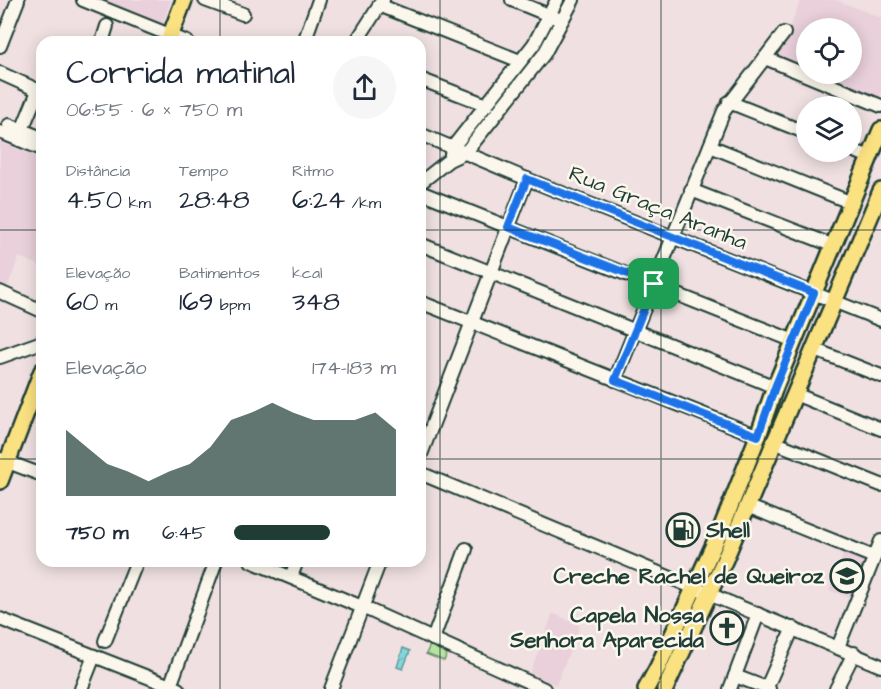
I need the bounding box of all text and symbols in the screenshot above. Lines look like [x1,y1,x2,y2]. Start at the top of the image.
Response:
map controls [796,18,862,162]
button: locate [796,18,862,84]
text: Corrida matinal [66,50,296,96]
button: share [333,56,396,119]
text: 06:55 · 6 × 750 m [66,96,242,124]
button: layers [796,96,862,162]
street label: Rua Graça Aranha [564,158,752,258]
text: Distância [66,160,130,182]
text: Tempo [179,160,228,182]
text: Ritmo [292,160,334,182]
text: 4.50 [66,182,122,218]
text: 28:48 [179,182,250,218]
text: 6:24 [292,182,345,218]
text: km [122,192,151,214]
text: /km [345,192,381,214]
pin [628,258,679,309]
text: Elevação [66,262,130,284]
text: Batimentos [179,262,260,284]
text: kcal [292,262,323,284]
icon: arrive [637,267,670,300]
text: 60 [66,284,99,320]
text: 169 [179,284,213,320]
text: 348 [292,284,340,320]
text: m [99,294,118,316]
text: bpm [213,294,250,316]
text: Elevação [66,354,146,382]
text: 174–183 m [312,354,396,382]
fuel station icon: Shell [665,512,701,548]
place label: Shell [705,515,750,546]
text: 750 m [66,519,129,547]
text: 6:45 [162,519,206,547]
school or university icon: Creche Rachel de Queiroz [829,558,865,594]
place label: Creche Rachel de Queiroz [554,561,825,592]
place label: Capela Nossa Senhora Aparecida [509,600,705,656]
church icon: Capela Nossa Senhora Aparecida [709,610,745,646]

